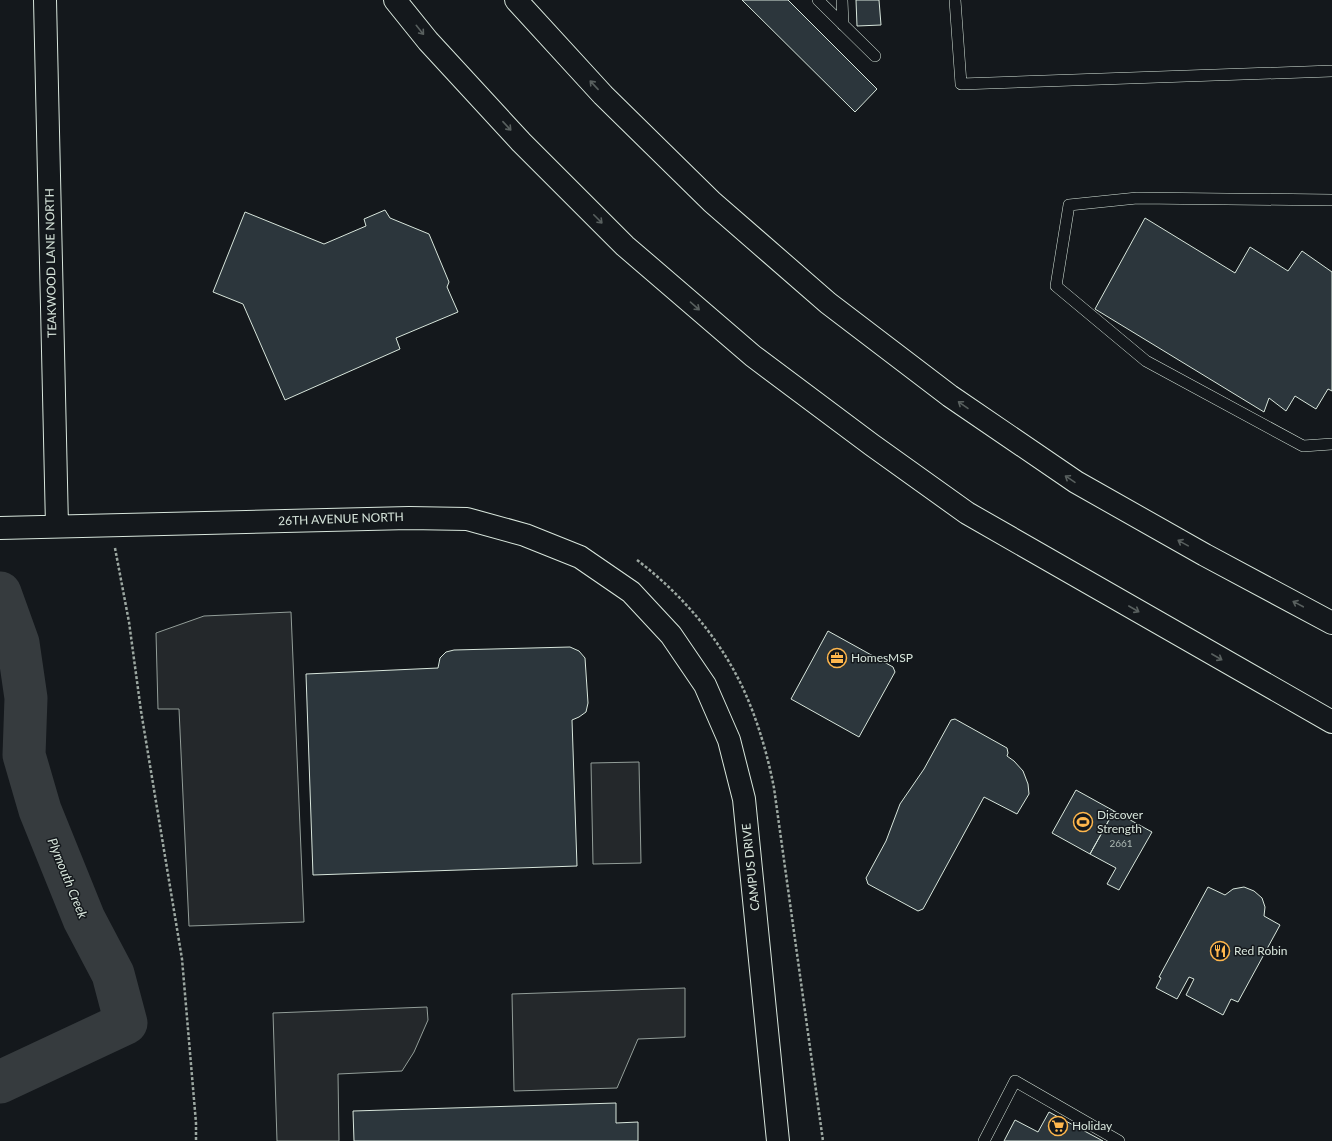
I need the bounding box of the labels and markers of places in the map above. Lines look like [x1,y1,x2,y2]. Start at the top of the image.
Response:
office icon: HomesMSP [826,647,848,669]
place label: HomesMSP [851,650,913,665]
place label: Discover Strength [1097,807,1144,836]
sports icon: Discover Strength [1072,811,1094,833]
restaurant icon: Red Robin [1209,940,1231,962]
place label: Red Robin [1234,943,1287,958]
supermarket icon: Holiday [1047,1115,1069,1137]
place label: Holiday [1072,1118,1113,1133]

